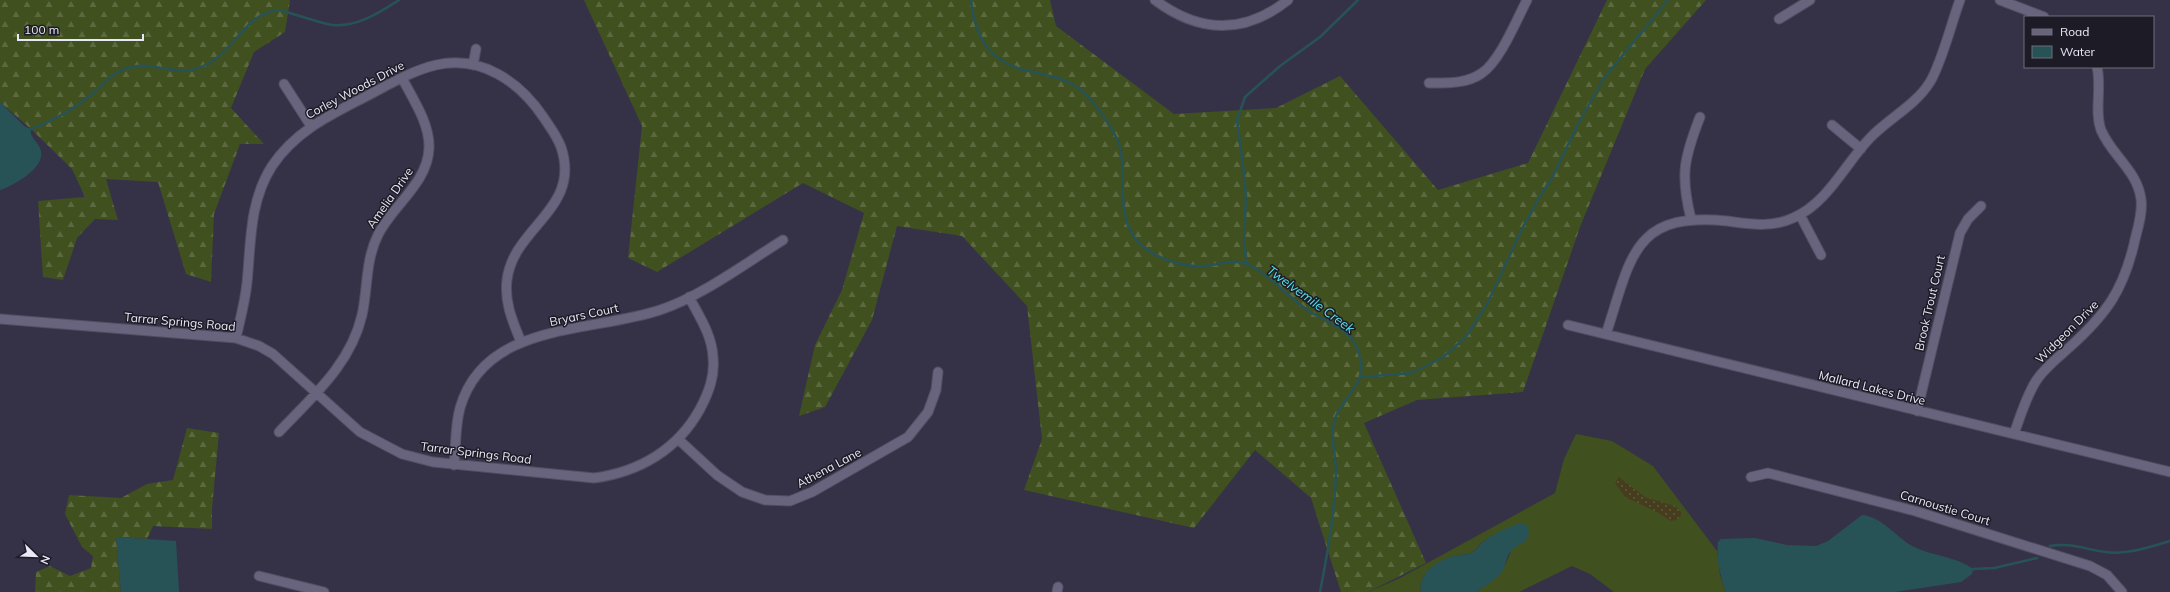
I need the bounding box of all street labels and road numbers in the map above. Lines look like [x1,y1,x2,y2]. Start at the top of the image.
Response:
street label: Corley Woods Drive [303,57,407,122]
street label: Amelia Drive [363,164,416,231]
street label: Brook Trout Court [1911,254,1948,352]
street label: Widgeon Drive [2032,297,2101,366]
street label: Bryars Court [548,300,620,329]
street label: Tarrar Springs Road [124,309,236,334]
street label: Mallard Lakes Drive [1817,367,1927,408]
street label: Tarrar Springs Road [420,438,532,467]
street label: Athena Lane [794,444,864,491]
street label: Carnoustie Court [1898,487,1992,528]

